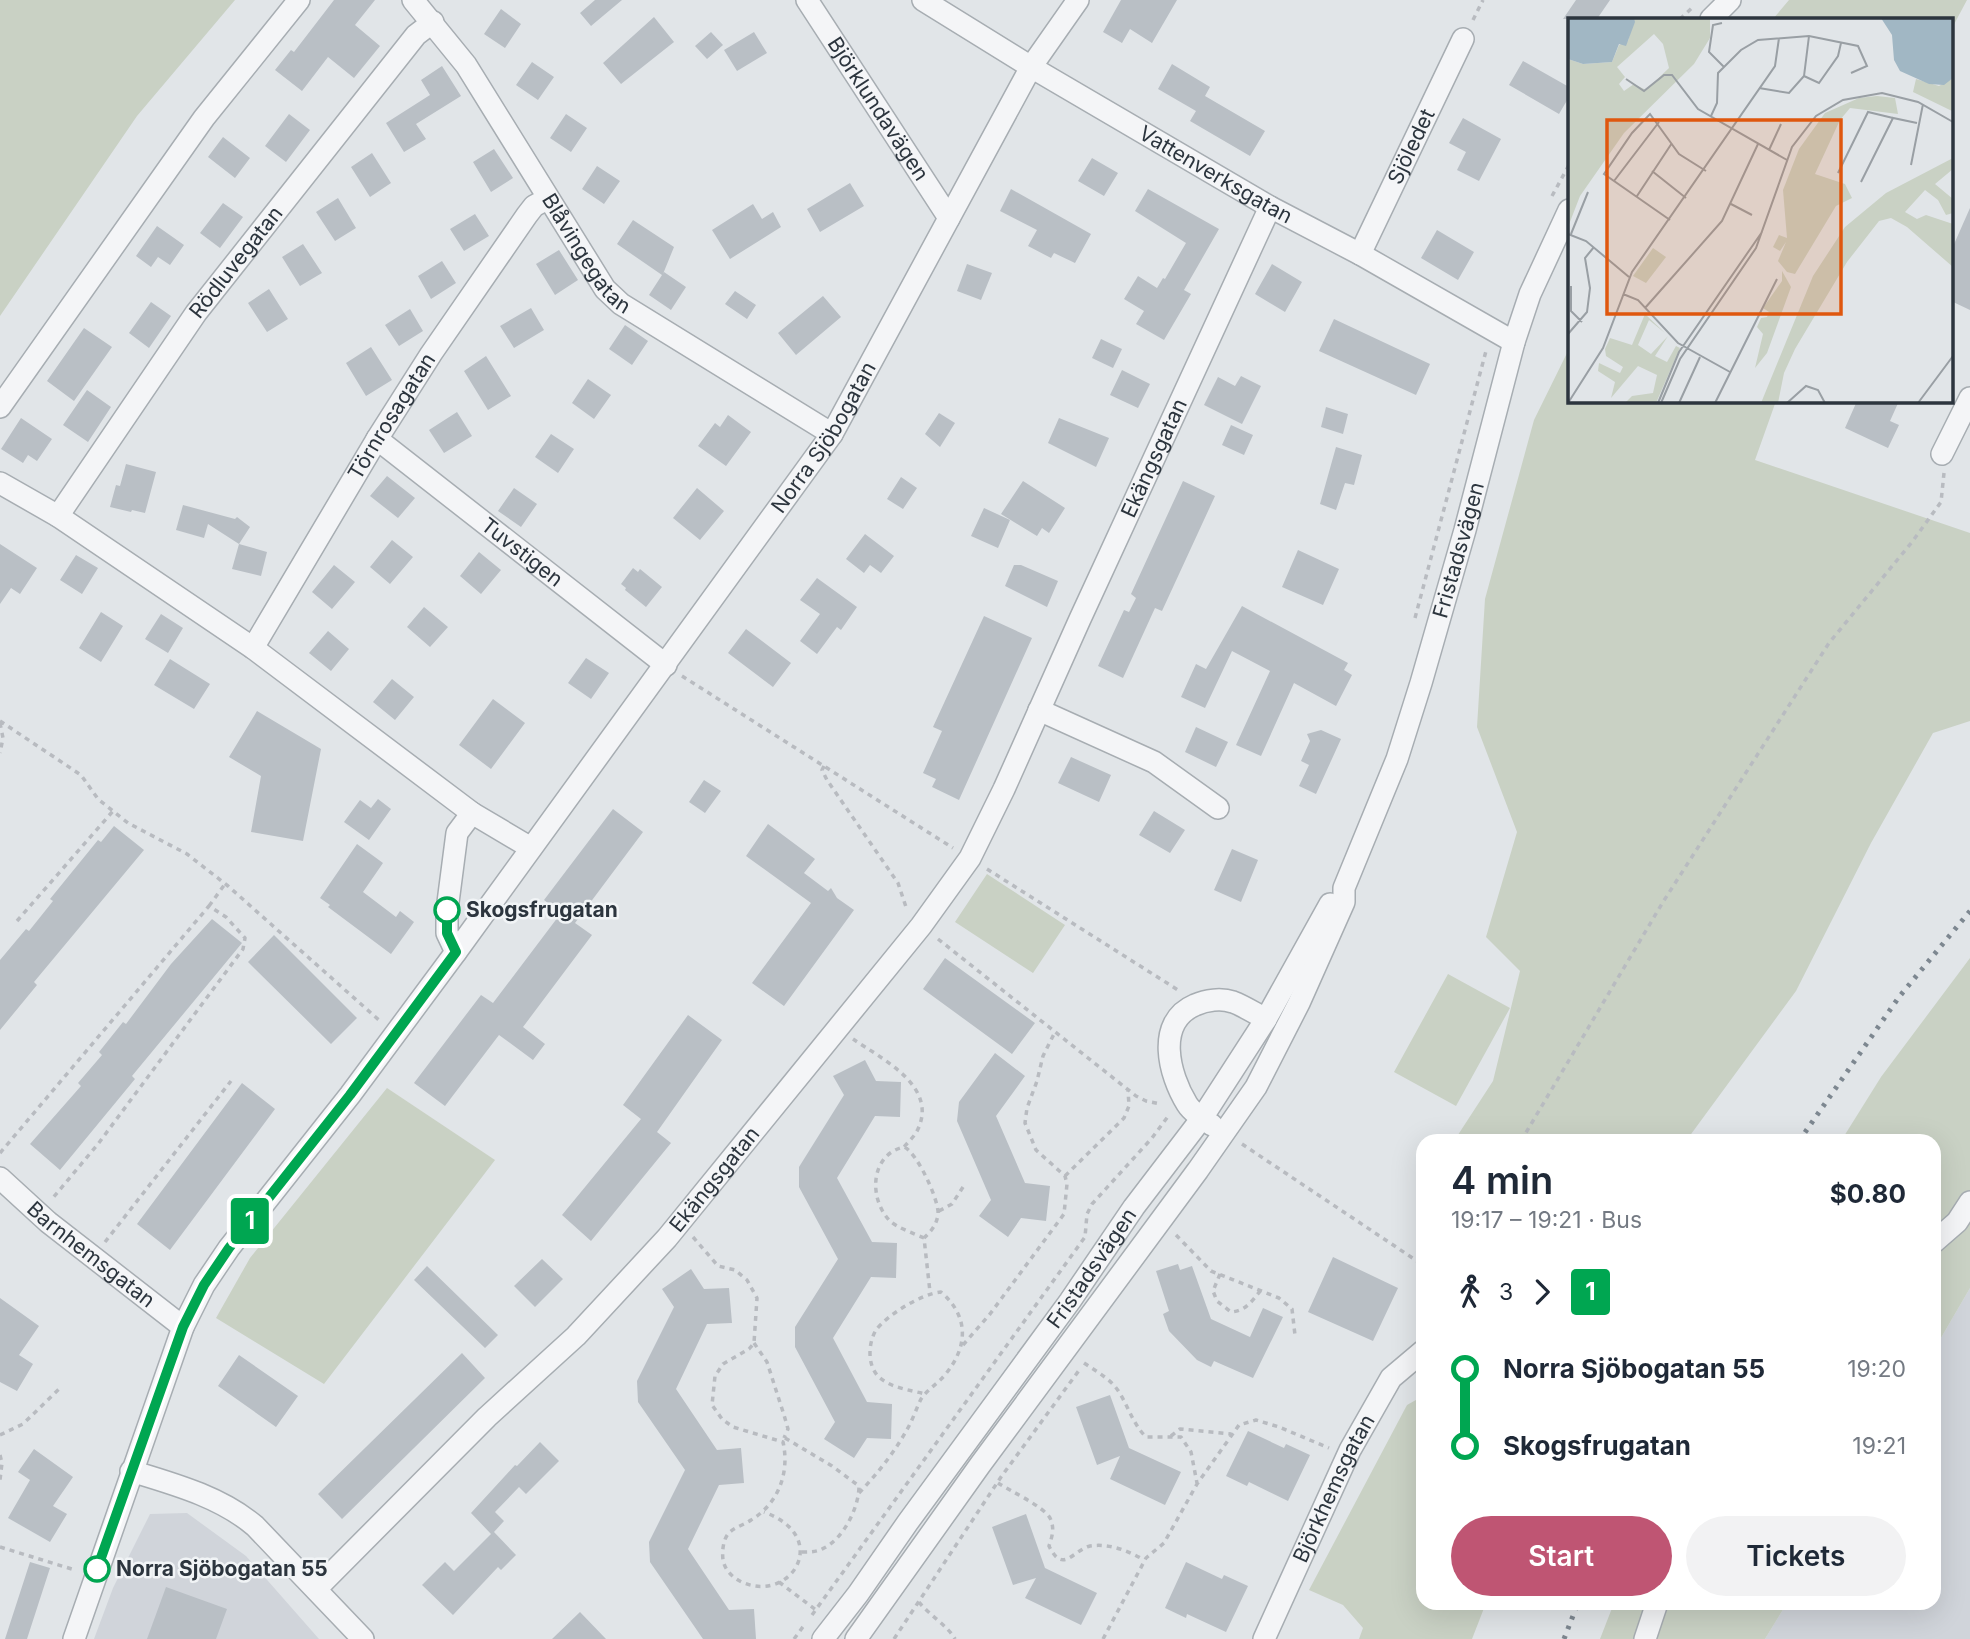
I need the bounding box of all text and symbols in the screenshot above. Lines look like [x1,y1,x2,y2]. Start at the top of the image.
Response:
inset map [1568,18,1952,402]
street label: Björklundavägen [822,32,934,185]
street label: Sjöledet [1382,105,1440,188]
street label: Vattenverksgatan [1135,120,1297,228]
street label: Blåvingegatan [537,189,635,319]
street label: Rödluvegatan [184,201,288,323]
street label: Törnrosagatan [343,348,440,484]
street label: Norra Sjöbogatan [766,357,881,518]
street label: Ekängsgatan [1116,394,1192,521]
street label: Fristadsvägen [1427,479,1489,621]
street label: Tuvstigen [476,512,568,592]
marker: Skogsfrugatan [434,897,460,923]
place label: Skogsfrugatan [466,897,618,922]
street label: Ekängsgatan [664,1122,764,1237]
text: 4 min [1451,1157,1553,1203]
text: $0.80 [1830,1178,1906,1209]
street label: Barnhemsgatan [22,1196,160,1313]
line badge: 1 [227,1198,273,1244]
street label: Fristadsvägen [1041,1203,1141,1333]
text: 1 [245,1206,255,1235]
text: 19:17 – 19:21 · Bus [1451,1206,1642,1234]
icon: walk [1451,1273,1489,1311]
icon: forward [1523,1273,1561,1311]
text: 1 [1585,1277,1596,1306]
text: 3 [1499,1278,1513,1306]
text: Norra Sjöbogatan 55 [1503,1353,1765,1384]
text: 19:20 [1847,1355,1906,1383]
street label: Björkhemsgatan [1288,1410,1380,1566]
text: Skogsfrugatan [1503,1430,1691,1461]
text: 19:21 [1852,1432,1906,1460]
button: Start [1451,1516,1672,1596]
button: Tickets [1686,1516,1906,1596]
marker: Norra Sjöbogatan 55 [84,1556,110,1582]
place label: Norra Sjöbogatan 55 [116,1556,328,1581]

